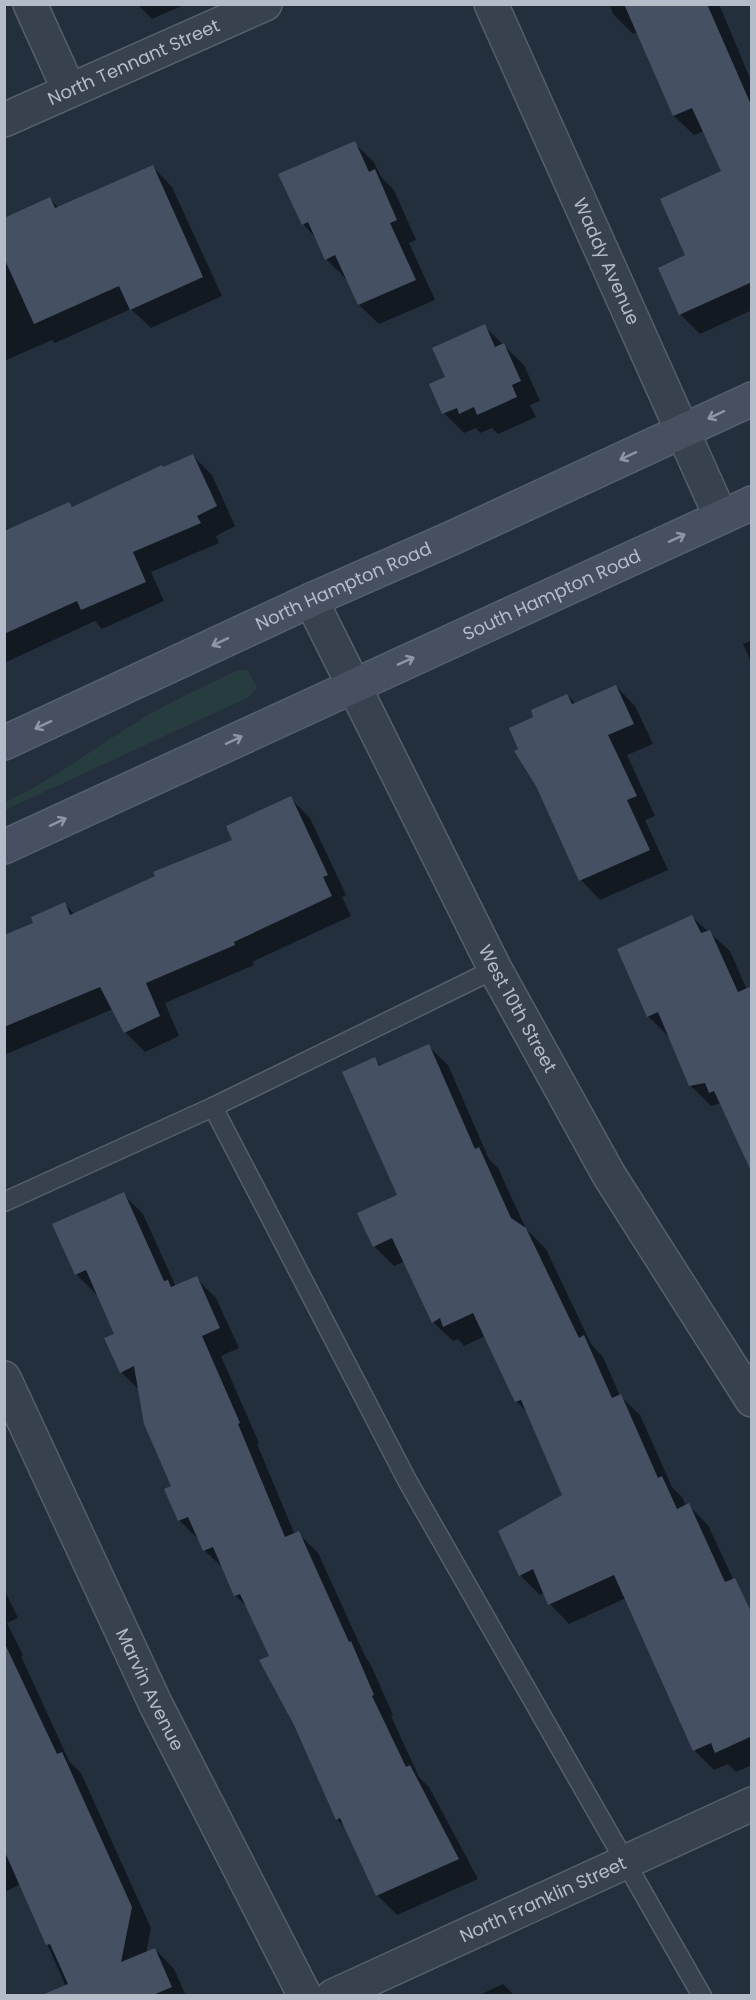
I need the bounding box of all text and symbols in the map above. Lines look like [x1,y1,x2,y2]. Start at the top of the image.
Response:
street label: North Tennant Street [44,13,223,111]
street label: Waddy Avenue [567,194,646,329]
one-way arrow [708,409,726,421]
one-way arrow [619,450,637,462]
one-way arrow [667,532,685,544]
street label: North Hampton Road [251,536,435,636]
street label: South Hampton Road [459,543,645,646]
one-way arrow [211,637,229,649]
one-way arrow [396,655,414,667]
one-way arrow [35,719,53,731]
one-way arrow [225,734,243,745]
one-way arrow [48,816,66,827]
street label: West 10th Street [473,940,563,1077]
street label: Marvin Avenue [110,1624,190,1755]
street label: North Franklin Street [456,1850,630,1948]

